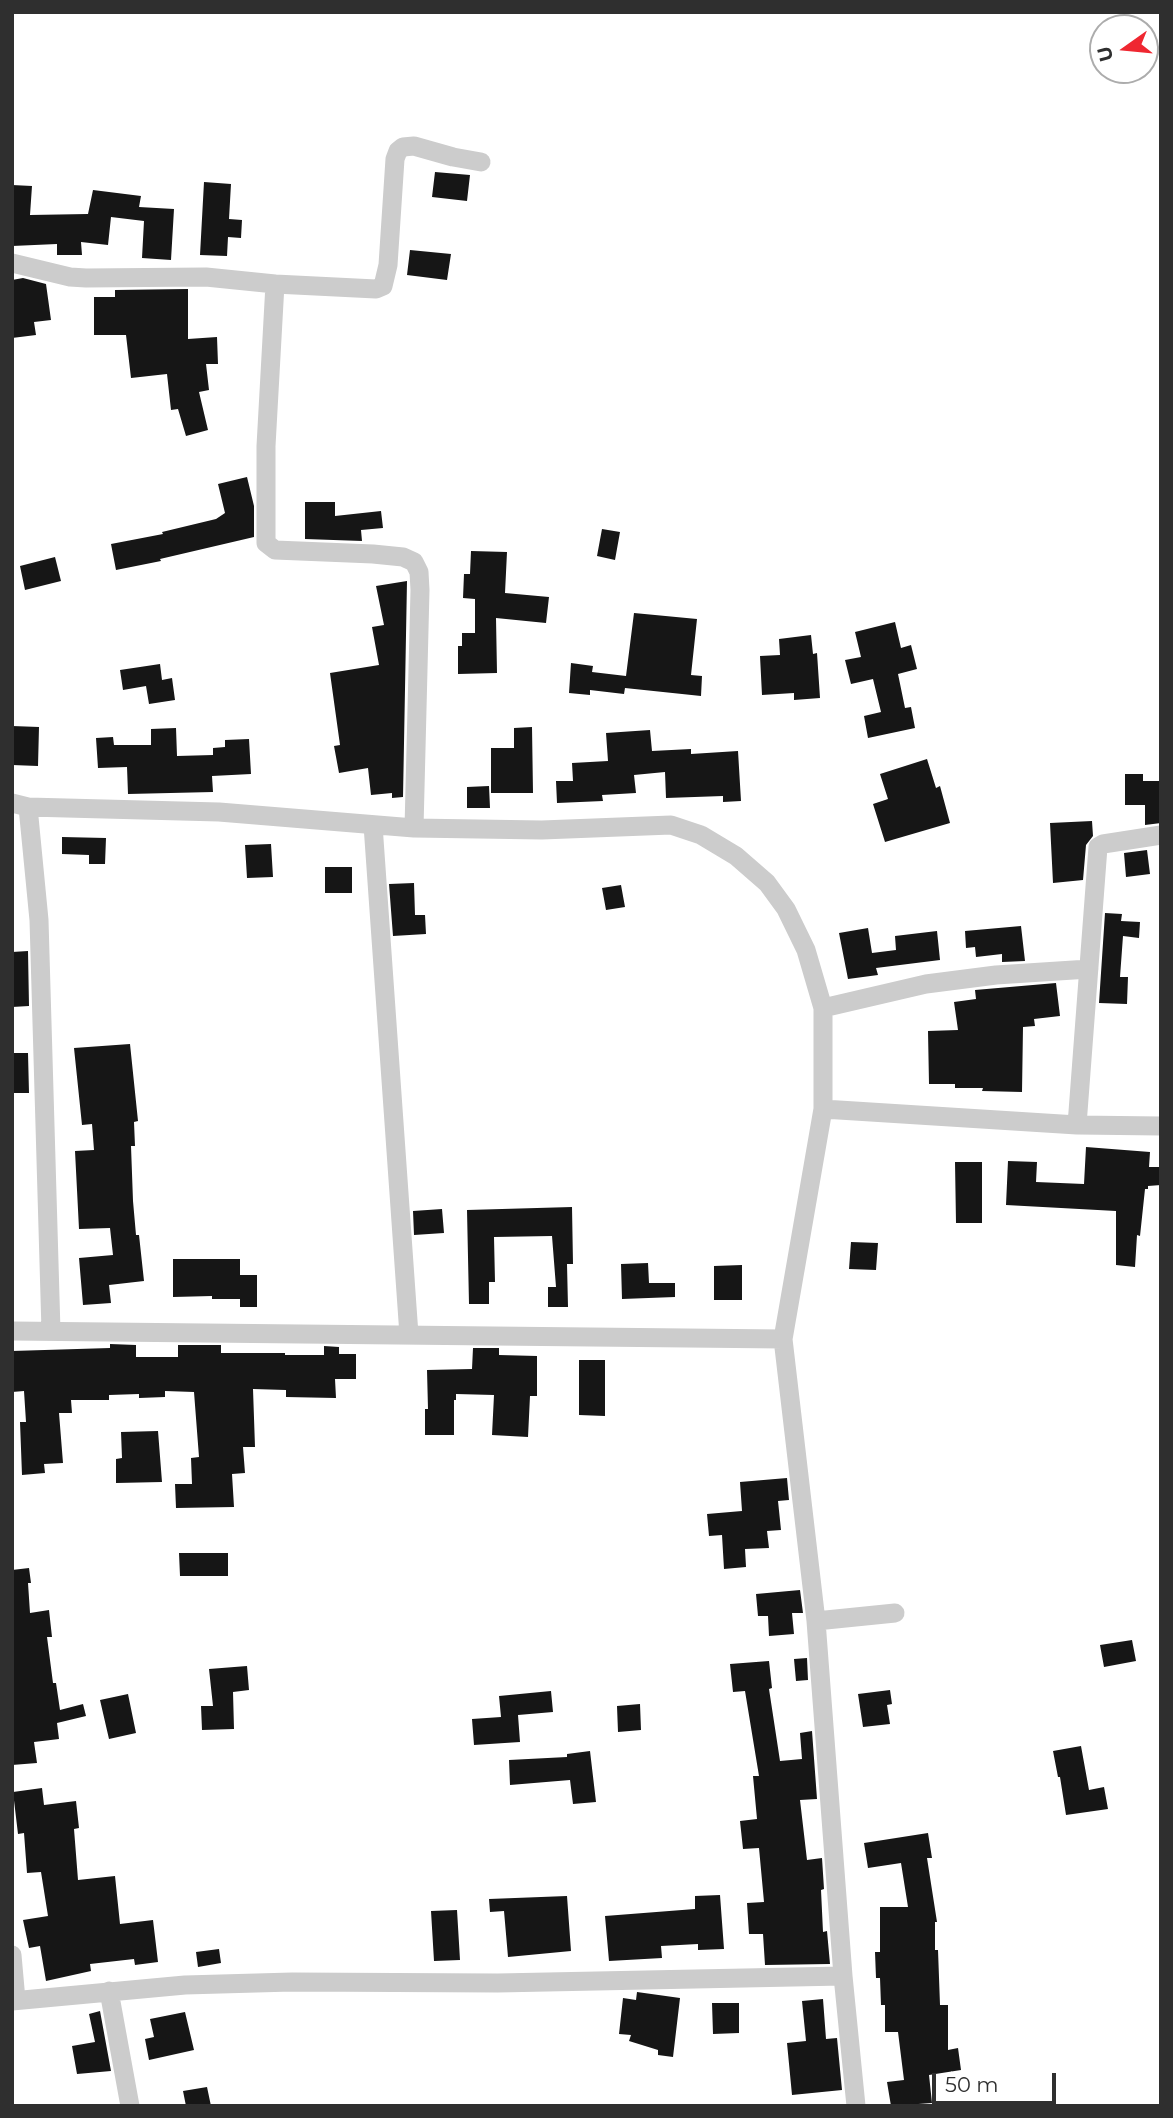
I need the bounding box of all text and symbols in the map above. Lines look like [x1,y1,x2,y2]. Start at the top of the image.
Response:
north arrow [1089,14,1159,84]
text: U [1092,44,1118,64]
scale bar [935,2058,1059,2102]
text: 50 m [945,2072,999,2097]

